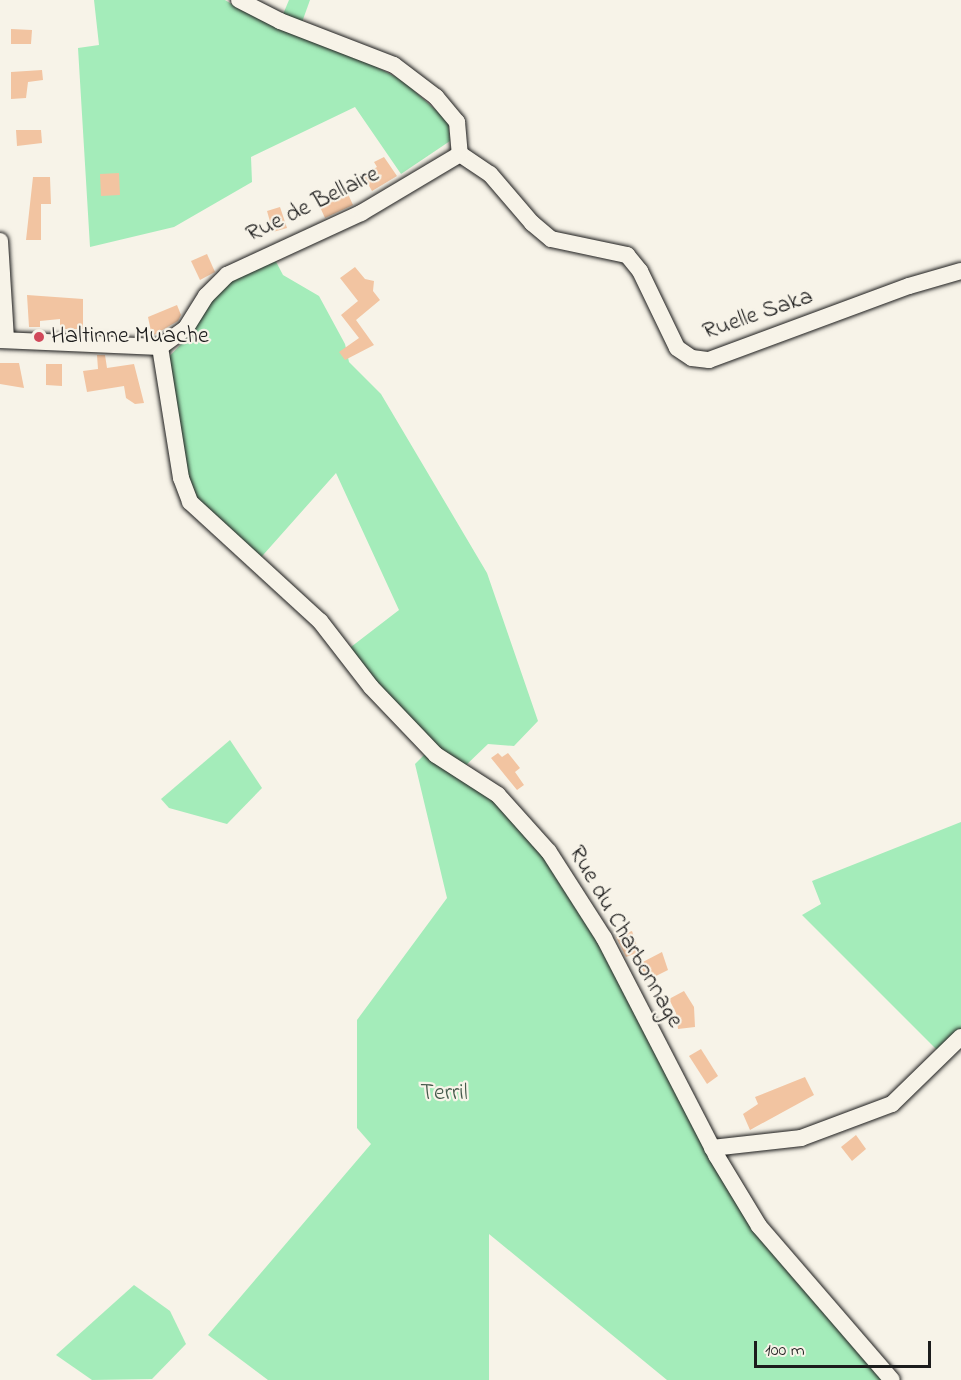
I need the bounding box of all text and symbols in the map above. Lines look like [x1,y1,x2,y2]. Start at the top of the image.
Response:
street label: Rue de Bellaire [242,160,384,250]
street label: Ruelle Saka [699,283,817,347]
place label: Haltinne Muache [51,323,209,351]
marker: Haltinne Muache [32,330,46,344]
street label: Rue du Charbonnage [561,841,689,1033]
park label: Terril [420,1080,468,1108]
scale bar [757,1329,934,1367]
text: 100 m [765,1338,805,1364]

